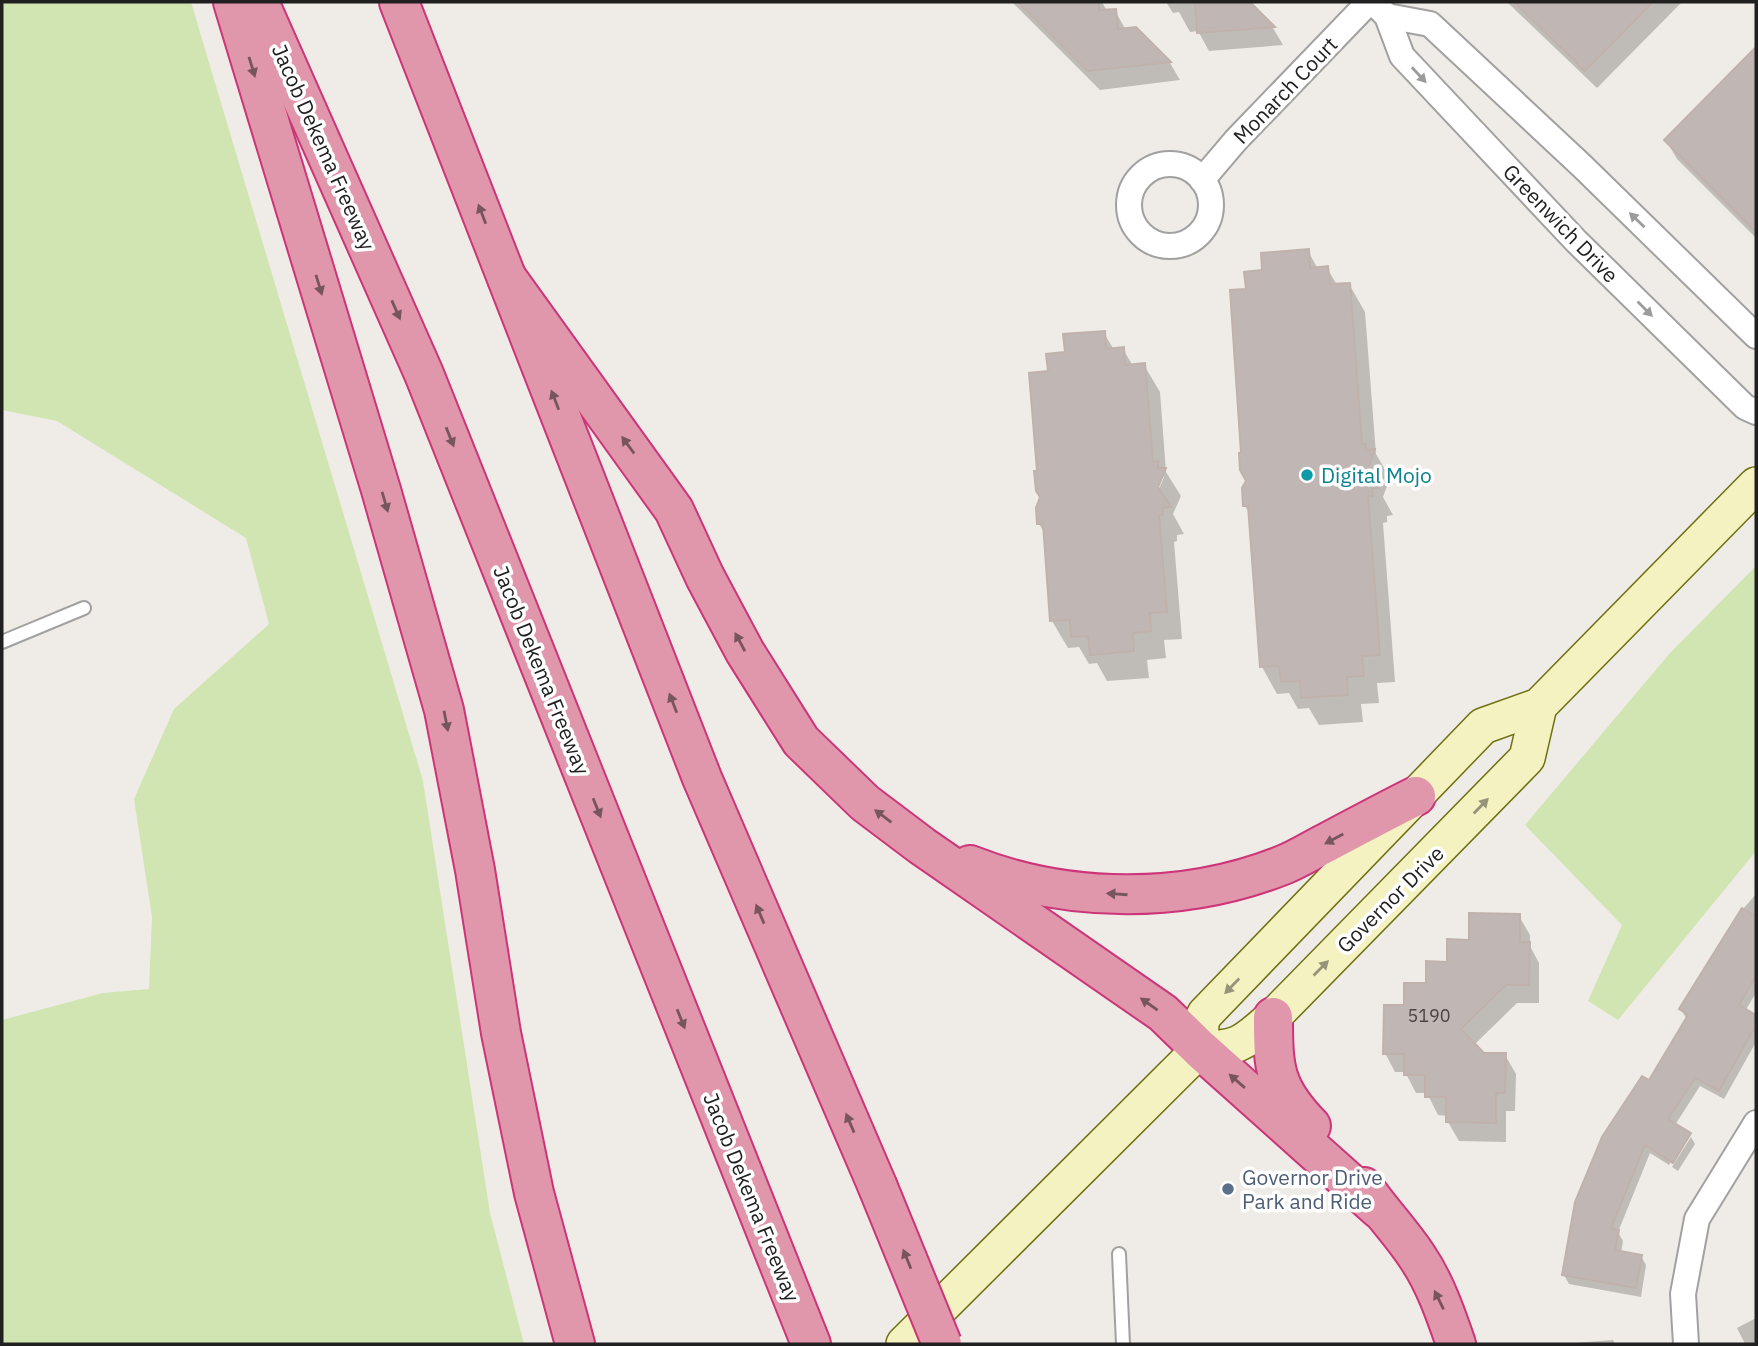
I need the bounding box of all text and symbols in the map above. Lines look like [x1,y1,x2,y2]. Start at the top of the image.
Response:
street label: Monarch Court [1227,30,1343,150]
street label: Jacob Dekema Freeway [266,39,382,255]
one-way arrow [248,57,258,78]
one-way arrow [1411,66,1427,83]
street label: Greenwich Drive [1497,158,1625,288]
one-way arrow [476,204,487,225]
one-way arrow [1629,212,1646,228]
one-way arrow [314,274,324,295]
one-way arrow [391,300,402,321]
one-way arrow [1637,300,1654,317]
one-way arrow [549,390,560,411]
one-way arrow [444,427,455,448]
one-way arrow [621,436,635,454]
place label: Digital Mojo [1321,461,1432,489]
marker: Digital Mojo [1299,467,1315,483]
one-way arrow [380,492,391,514]
street label: Jacob Dekema Freeway [487,561,597,779]
one-way arrow [734,633,746,652]
one-way arrow [668,693,679,714]
one-way arrow [441,710,452,732]
one-way arrow [591,798,602,819]
one-way arrow [1472,798,1488,815]
one-way arrow [874,810,892,824]
one-way arrow [1324,833,1344,845]
street label: Governor Drive [1330,839,1450,959]
one-way arrow [1105,888,1127,899]
one-way arrow [754,903,765,924]
one-way arrow [1313,960,1329,976]
one-way arrow [1224,977,1241,994]
one-way arrow [1140,997,1158,1011]
house number: 5190 [1407,1004,1451,1027]
one-way arrow [675,1009,686,1030]
one-way arrow [1228,1073,1246,1089]
street label: Jacob Dekema Freeway [697,1088,807,1306]
one-way arrow [844,1112,855,1133]
place label: Governor Drive Park and Ride [1242,1163,1383,1215]
marker: Governor Drive Park and Ride [1220,1181,1236,1197]
one-way arrow [901,1248,912,1269]
one-way arrow [1433,1290,1444,1311]

